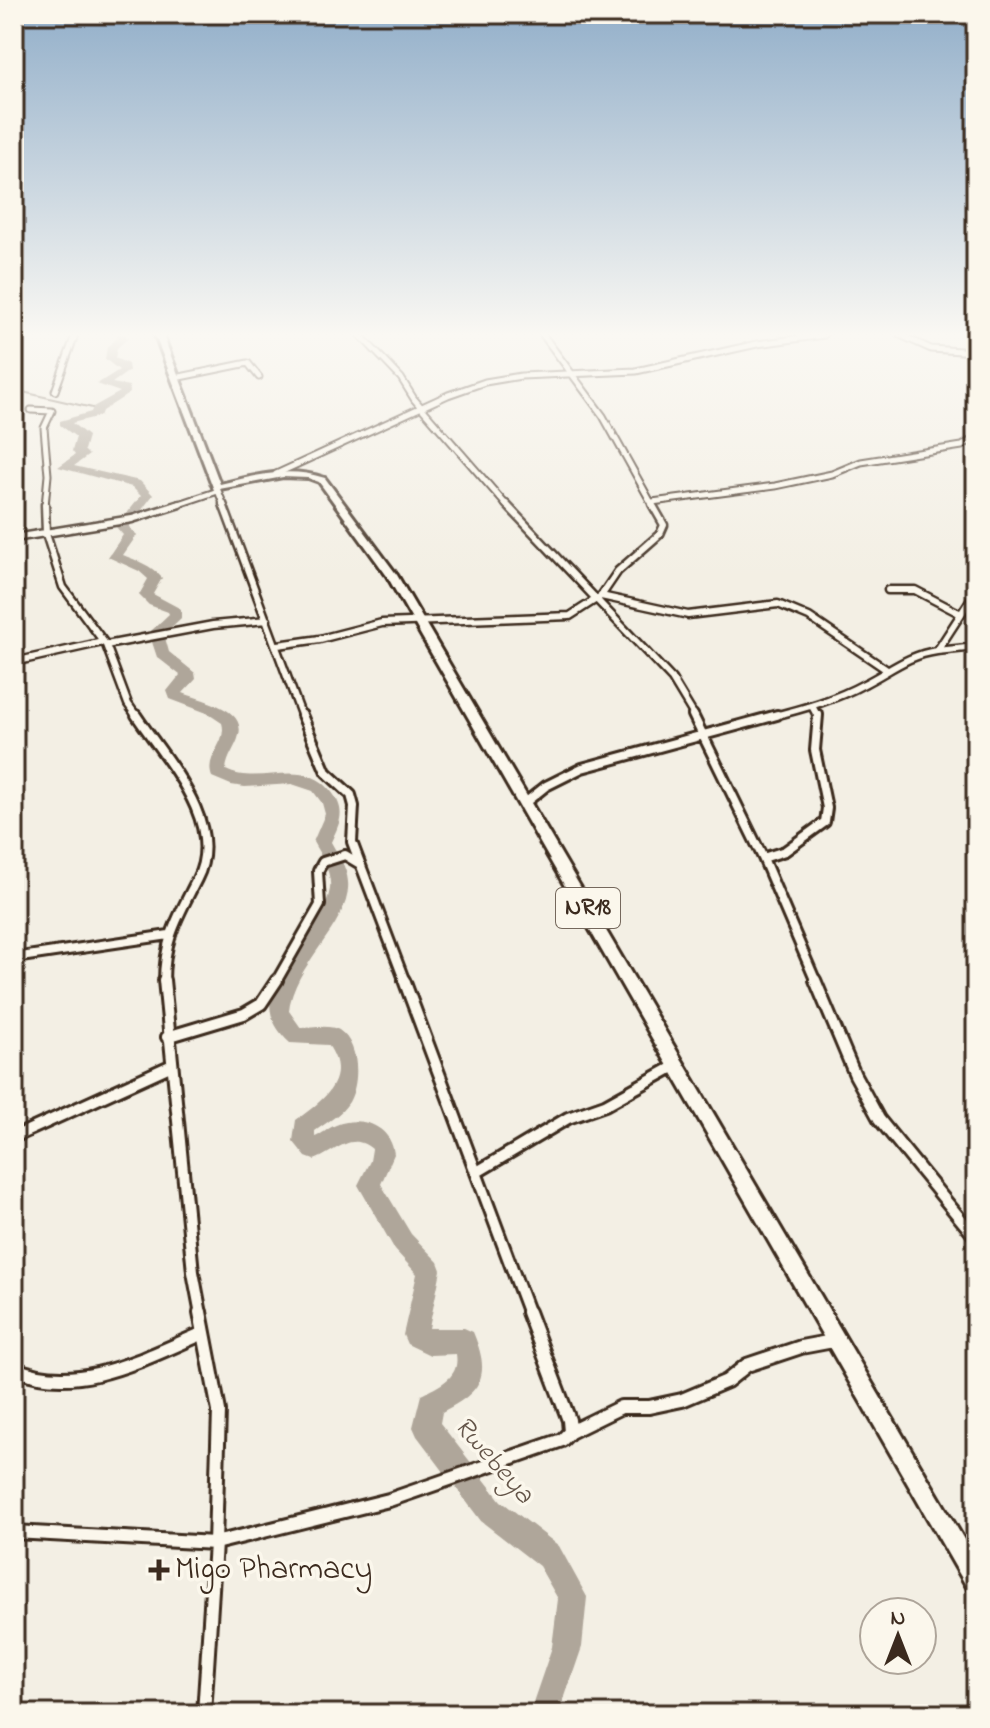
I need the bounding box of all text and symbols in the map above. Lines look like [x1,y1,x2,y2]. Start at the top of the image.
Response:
road number: NR18 [556,888,620,928]
water label: Rwebeya [443,1408,543,1515]
place label: Migo Pharmacy [175,1547,372,1594]
marker: Migo Pharmacy [150,1561,168,1579]
north arrow [858,1596,938,1676]
text: N [891,1603,905,1635]

